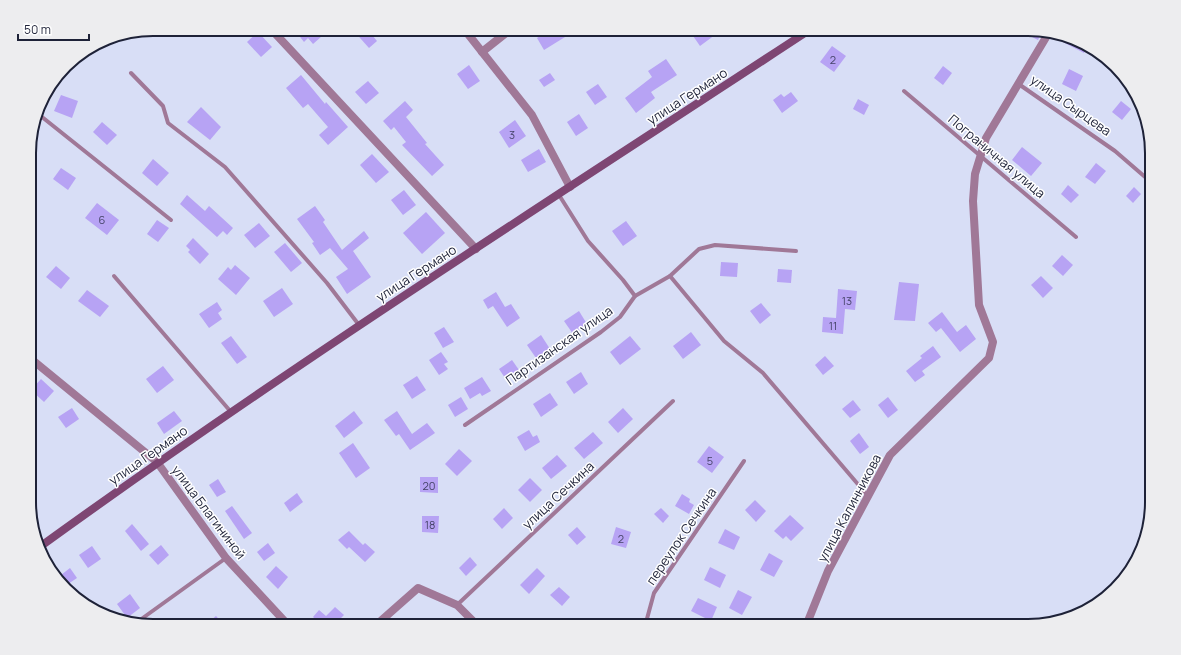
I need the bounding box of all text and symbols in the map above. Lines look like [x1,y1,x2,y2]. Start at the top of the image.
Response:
scale bar [18,16,89,42]
text: 50 m [24,21,51,38]
house number: 2 [830,52,836,67]
street label: улица Германо [643,63,731,129]
street label: улица Сырцева [1027,70,1115,140]
street label: Пограничная улица [945,110,1049,202]
house number: 3 [509,127,515,142]
house number: 6 [99,212,106,227]
street label: улица Германо [372,240,460,306]
house number: 13 [842,293,852,308]
street label: Партизанская улица [502,301,616,389]
house number: 11 [829,318,837,333]
street label: улица Германо [105,421,191,489]
street label: улица Калинникова [813,451,885,565]
house number: 5 [707,453,713,468]
street label: улица Сечкина [518,457,598,533]
street label: улица Благининой [168,461,250,563]
house number: 20 [423,478,435,493]
street label: переулок Сечкина [642,484,720,588]
house number: 18 [425,517,435,532]
house number: 2 [618,531,624,546]

